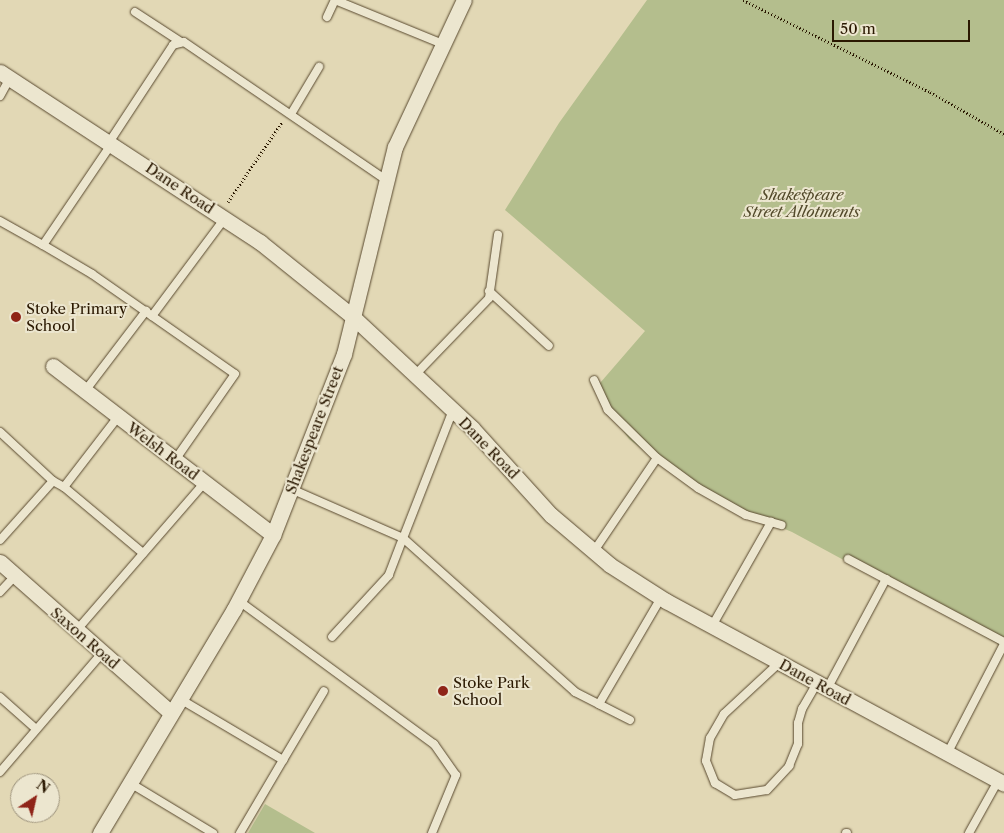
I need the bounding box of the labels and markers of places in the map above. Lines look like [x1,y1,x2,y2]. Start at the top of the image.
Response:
place label: Stoke Primary School [26,299,127,334]
marker: Stoke Primary School [10,311,22,323]
place label: Stoke Park School [453,673,530,708]
marker: Stoke Park School [437,685,449,697]

